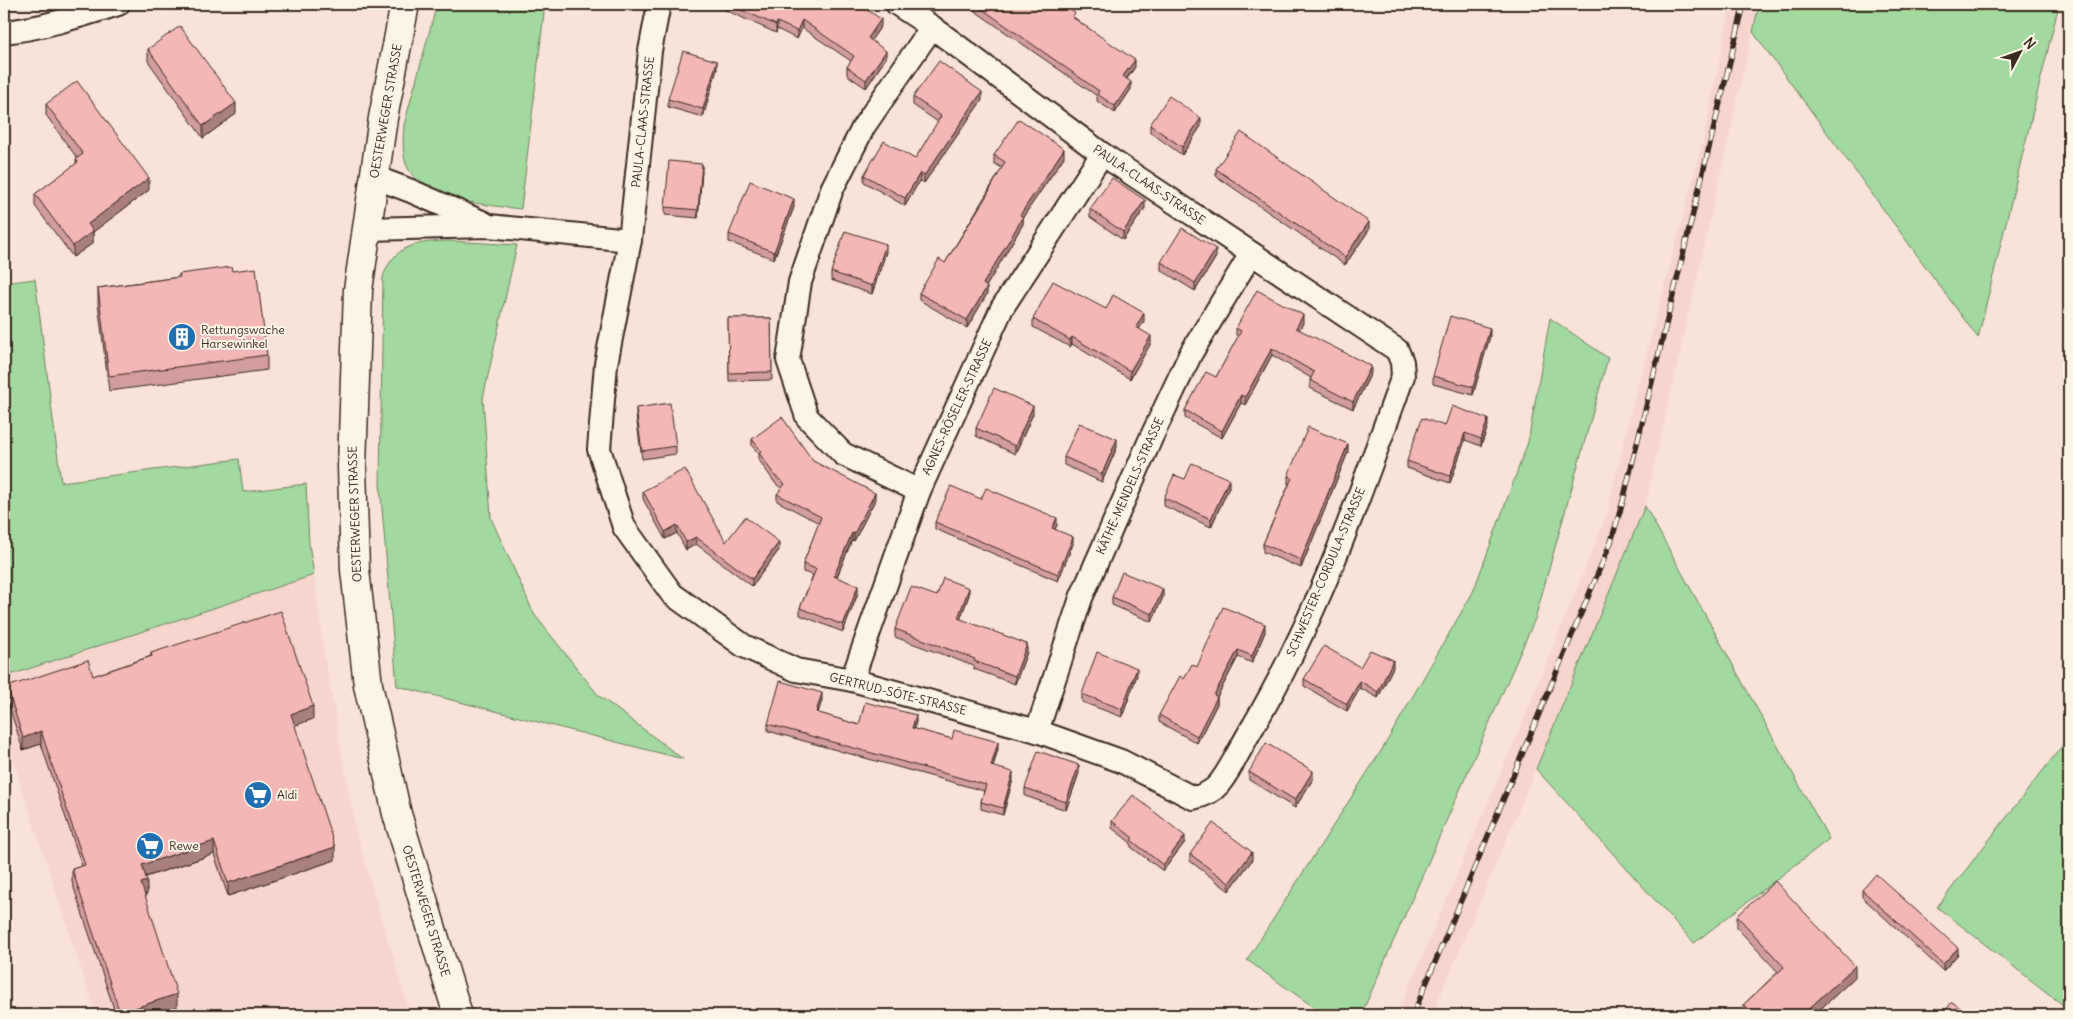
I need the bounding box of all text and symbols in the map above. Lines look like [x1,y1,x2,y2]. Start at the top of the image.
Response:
north arrow [1996,28,2046,78]
text: N [2020,34,2040,53]
street label: OESTERWEGER STRASSE [366,42,405,179]
street label: PAULA-CLAAS-STRASSE [628,55,657,188]
street label: PAULA-CLAAS-STRASSE [1090,141,1208,228]
building icon: Rettungswache Harsewinkel [167,322,197,352]
place label: Rettungswache Harsewinkel [201,322,285,351]
street label: AGNES-RÖSELER-STRASSE [918,336,995,477]
street label: KÄTHE-MENDELS-STRASSE [1092,415,1167,557]
street label: OESTERWEGER STRASSE [345,446,364,583]
street label: SCHWESTER-CORDULA-STRASSE [1283,485,1368,659]
street label: GERTRUD-SÖTE-STRASSE [828,669,968,718]
supermarket icon: Aldi [243,780,273,810]
place label: Aldi [277,787,297,802]
supermarket icon: Rewe [135,831,165,861]
place label: Rewe [169,838,199,853]
street label: OESTERWEGER STRASSE [399,843,454,978]

